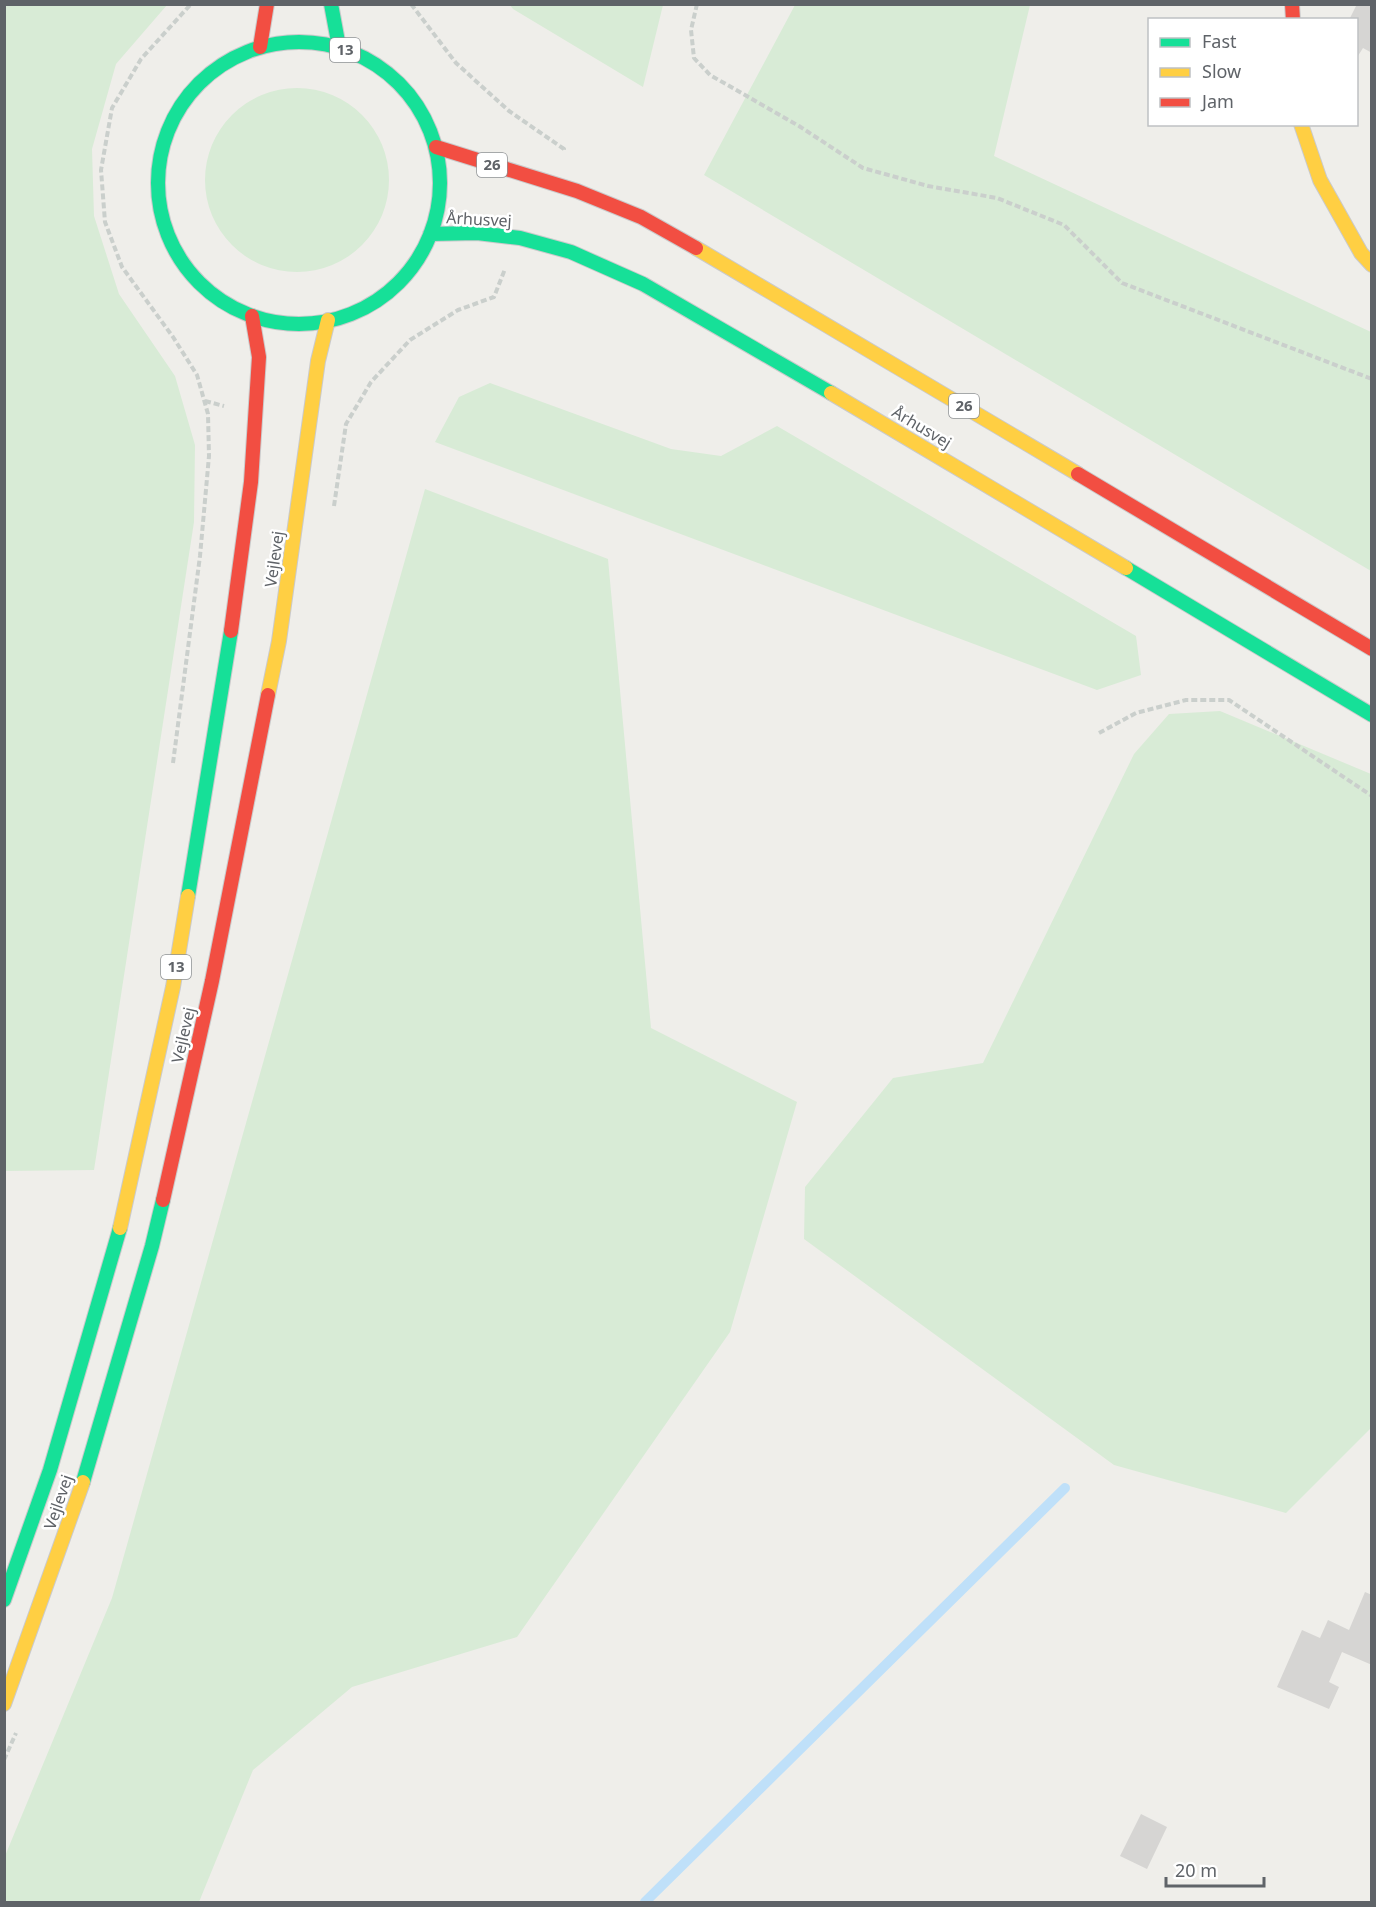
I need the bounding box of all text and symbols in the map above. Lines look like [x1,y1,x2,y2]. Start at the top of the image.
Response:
legend [1148,18,1358,126]
text: Fast [1202,29,1237,53]
road number: 13 [330,38,360,62]
text: Slow [1202,59,1241,83]
text: Jam [1200,89,1234,113]
road number: 26 [477,153,507,177]
street label: Århusvej [446,206,512,232]
road number: 26 [949,394,979,418]
street label: Århusvej [888,401,956,453]
street label: Vejlevej [259,529,289,589]
road number: 13 [161,955,191,979]
street label: Vejlevej [166,1005,200,1065]
street label: Vejlevej [38,1472,78,1532]
scale bar [1166,1850,1264,1888]
text: 20 m [1175,1858,1217,1882]

